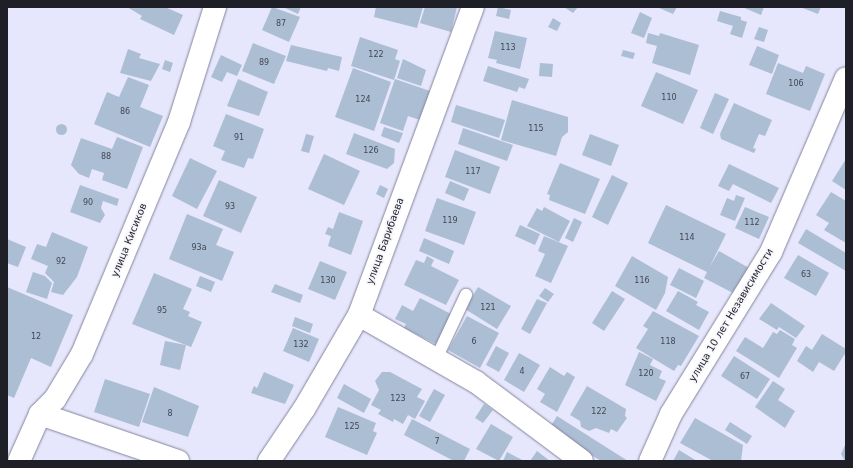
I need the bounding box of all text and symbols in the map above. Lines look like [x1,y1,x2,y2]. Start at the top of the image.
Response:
house number: 87 [276,19,286,29]
house number: 113 [500,43,516,53]
house number: 122 [368,50,384,60]
house number: 89 [259,58,269,68]
house number: 106 [788,79,804,89]
house number: 110 [661,93,677,103]
house number: 124 [355,95,371,105]
house number: 86 [120,107,130,117]
house number: 115 [528,124,544,134]
house number: 91 [234,133,244,143]
house number: 126 [363,146,379,156]
house number: 88 [101,152,111,162]
house number: 117 [465,167,481,177]
street label: улица Барибаева [364,196,406,286]
house number: 90 [83,198,93,208]
street label: улица Кисиков [109,201,149,279]
house number: 93 [225,202,235,212]
house number: 119 [442,216,458,226]
house number: 112 [744,218,760,228]
house number: 114 [679,233,695,243]
house number: 93а [191,243,207,253]
street label: улица 10 лет Независимости [686,246,776,384]
house number: 92 [56,257,66,267]
house number: 63 [801,270,811,280]
house number: 130 [320,276,336,286]
house number: 116 [634,276,650,286]
house number: 121 [480,303,496,313]
house number: 95 [157,306,167,316]
house number: 12 [31,332,41,342]
house number: 6 [471,337,477,347]
house number: 118 [660,337,676,347]
house number: 132 [293,340,309,350]
house number: 4 [519,367,525,377]
house number: 120 [638,369,654,379]
house number: 67 [740,372,750,382]
house number: 123 [390,394,406,404]
house number: 122 [591,407,607,417]
house number: 8 [167,409,173,419]
house number: 125 [344,422,360,432]
house number: 7 [434,437,440,447]

